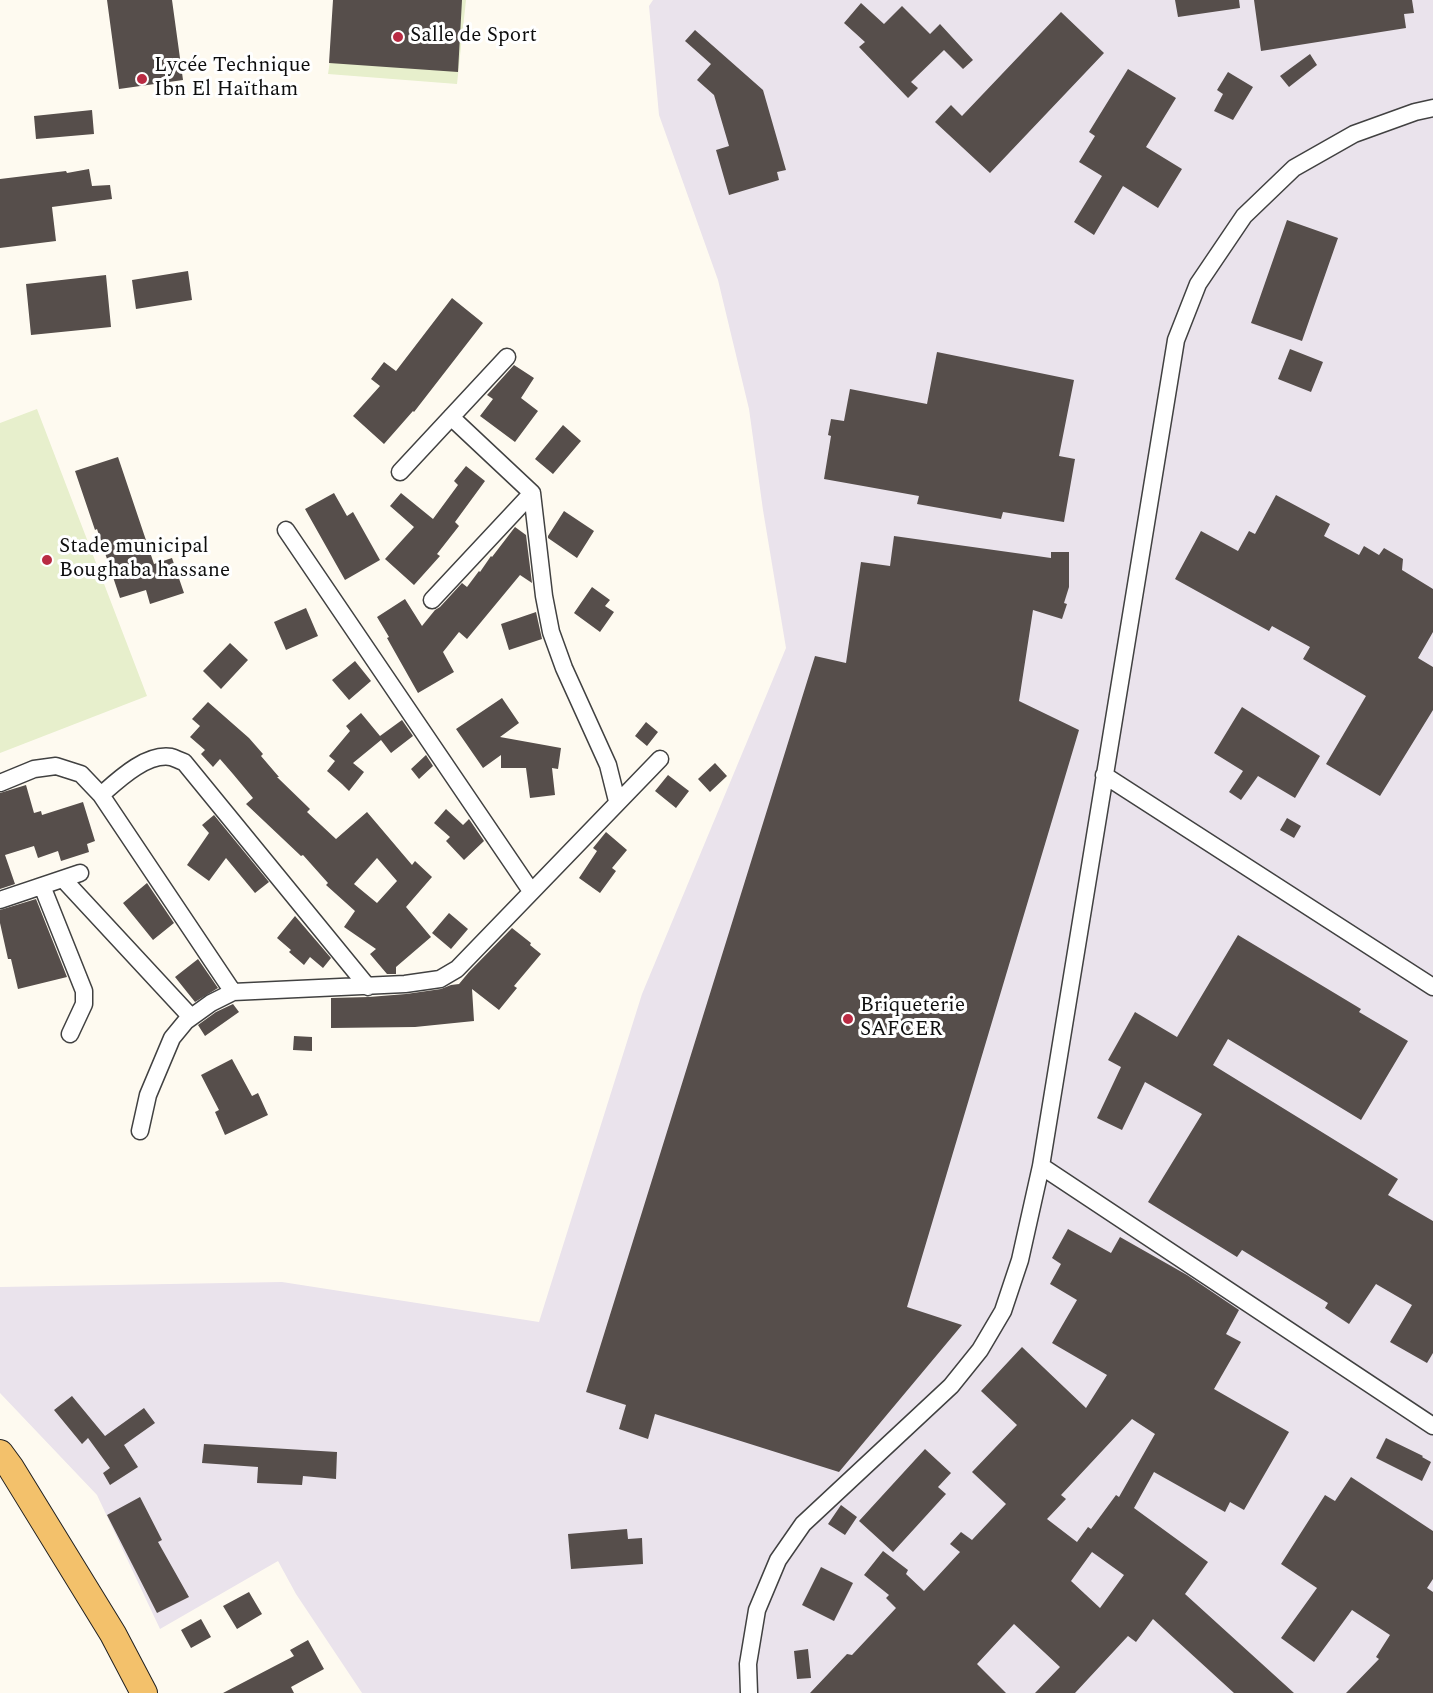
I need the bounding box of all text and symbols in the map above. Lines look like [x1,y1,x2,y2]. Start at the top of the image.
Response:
place label: Salle de Sport [410,24,537,50]
marker: Salle de Sport [391,30,405,44]
place label: Lycée Technique Ibn El Haïtham [154,54,311,104]
marker: Lycée Technique Ibn El Haïtham [135,72,149,86]
place label: Stade municipal Boughaba hassane [59,535,230,585]
marker: Stade municipal Boughaba hassane [40,553,54,567]
place label: Briqueterie SAFCER [860,994,965,1044]
marker: Briqueterie SAFCER [841,1012,855,1026]

